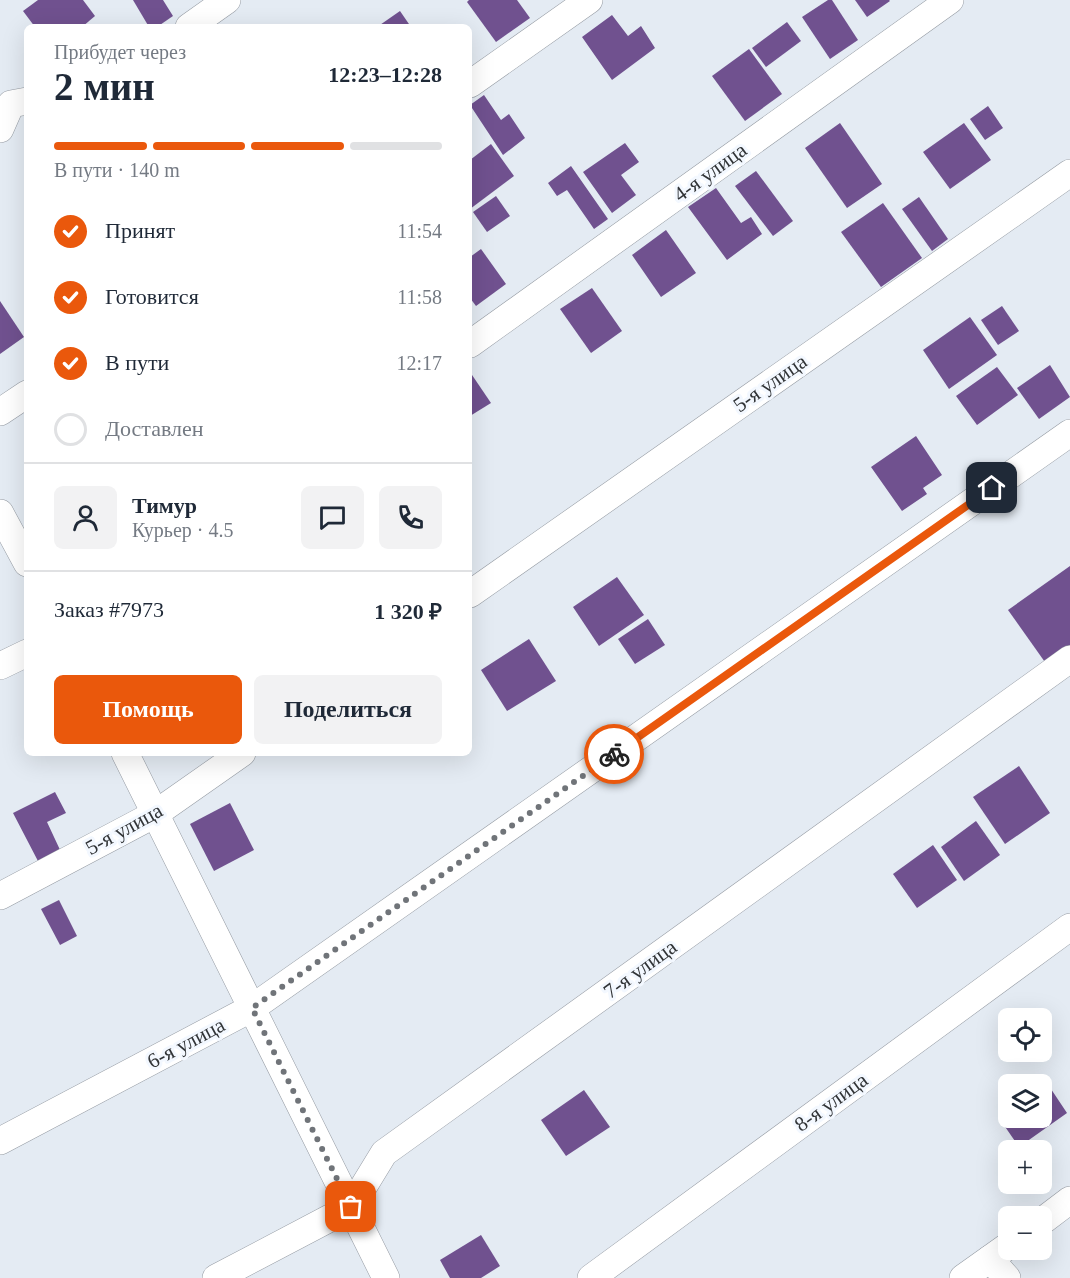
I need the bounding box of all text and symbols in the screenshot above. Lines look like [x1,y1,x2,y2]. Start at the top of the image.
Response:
text: Прибудет через [54,41,186,63]
text: 12:23–12:28 [328,62,442,87]
text: 2 мин [54,65,155,108]
street label: 4-я улица [669,137,752,206]
text: В пути · 140 m [54,159,180,181]
icon: check [54,215,87,248]
text: Принят [105,218,175,243]
text: 11:54 [397,220,442,242]
icon: check [54,281,87,314]
text: Готовится [105,284,199,309]
text: 11:58 [397,286,442,308]
icon: check [54,347,87,380]
street label: 5-я улица [729,349,812,417]
text: В пути [105,350,169,375]
text: 12:17 [396,352,442,374]
text: Доставлен [105,416,204,441]
pin [966,462,1017,513]
icon: home [975,471,1008,504]
button: person [54,486,117,549]
button: chat [301,486,364,549]
button: phone [379,486,442,549]
text: Тимур [132,493,197,518]
text: Курьер · 4.5 [132,519,234,541]
text: Заказ #7973 [54,597,164,622]
text: 1 320 ₽ [374,599,442,624]
button: Помощь [54,675,242,744]
button: Поделиться [254,675,442,744]
courier [584,724,644,784]
icon: bike [598,738,631,771]
street label: 5-я улица [81,798,167,860]
street label: 7-я улица [599,934,682,1003]
map controls [998,1008,1052,1260]
button: locate [998,1008,1052,1062]
street label: 6-я улица [143,1012,229,1073]
street label: 8-я улица [790,1067,873,1136]
button: layers [998,1074,1052,1128]
button: + [998,1140,1052,1194]
pin [325,1181,376,1232]
icon: bag [334,1190,367,1223]
button: − [998,1206,1052,1260]

